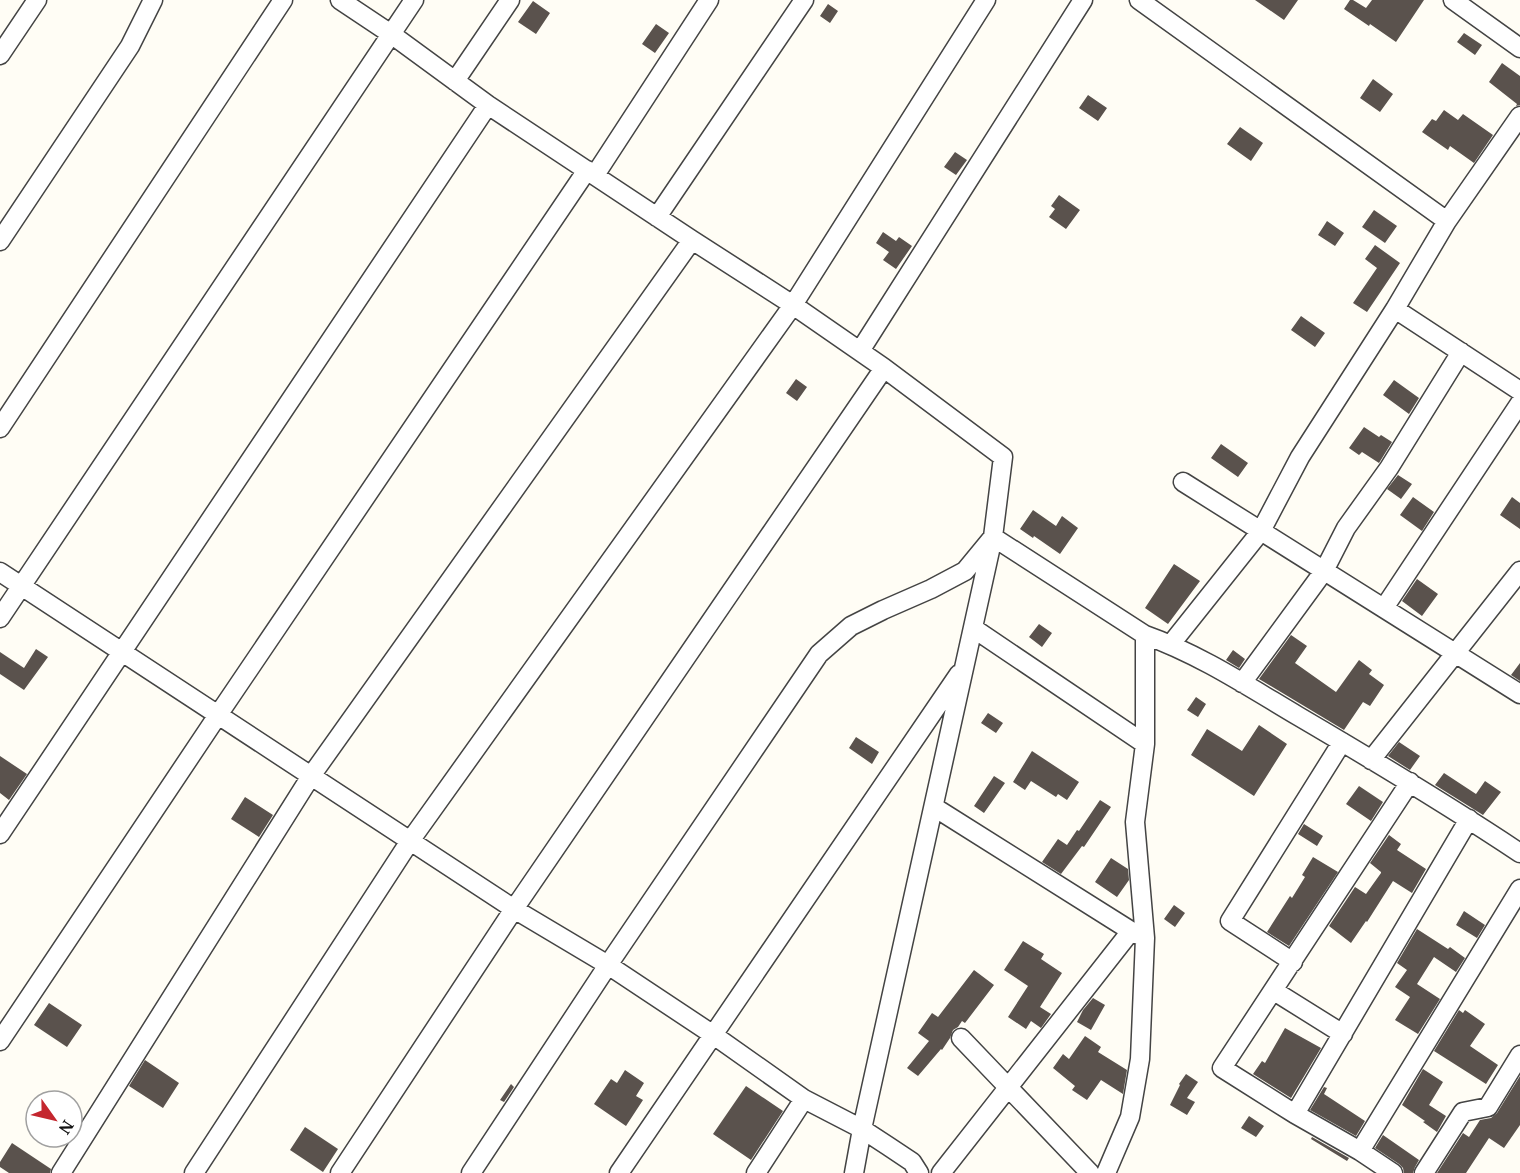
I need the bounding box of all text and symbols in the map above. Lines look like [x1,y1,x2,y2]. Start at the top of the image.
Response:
north arrow [24,1089,84,1149]
text: N [54,1116,79,1139]

